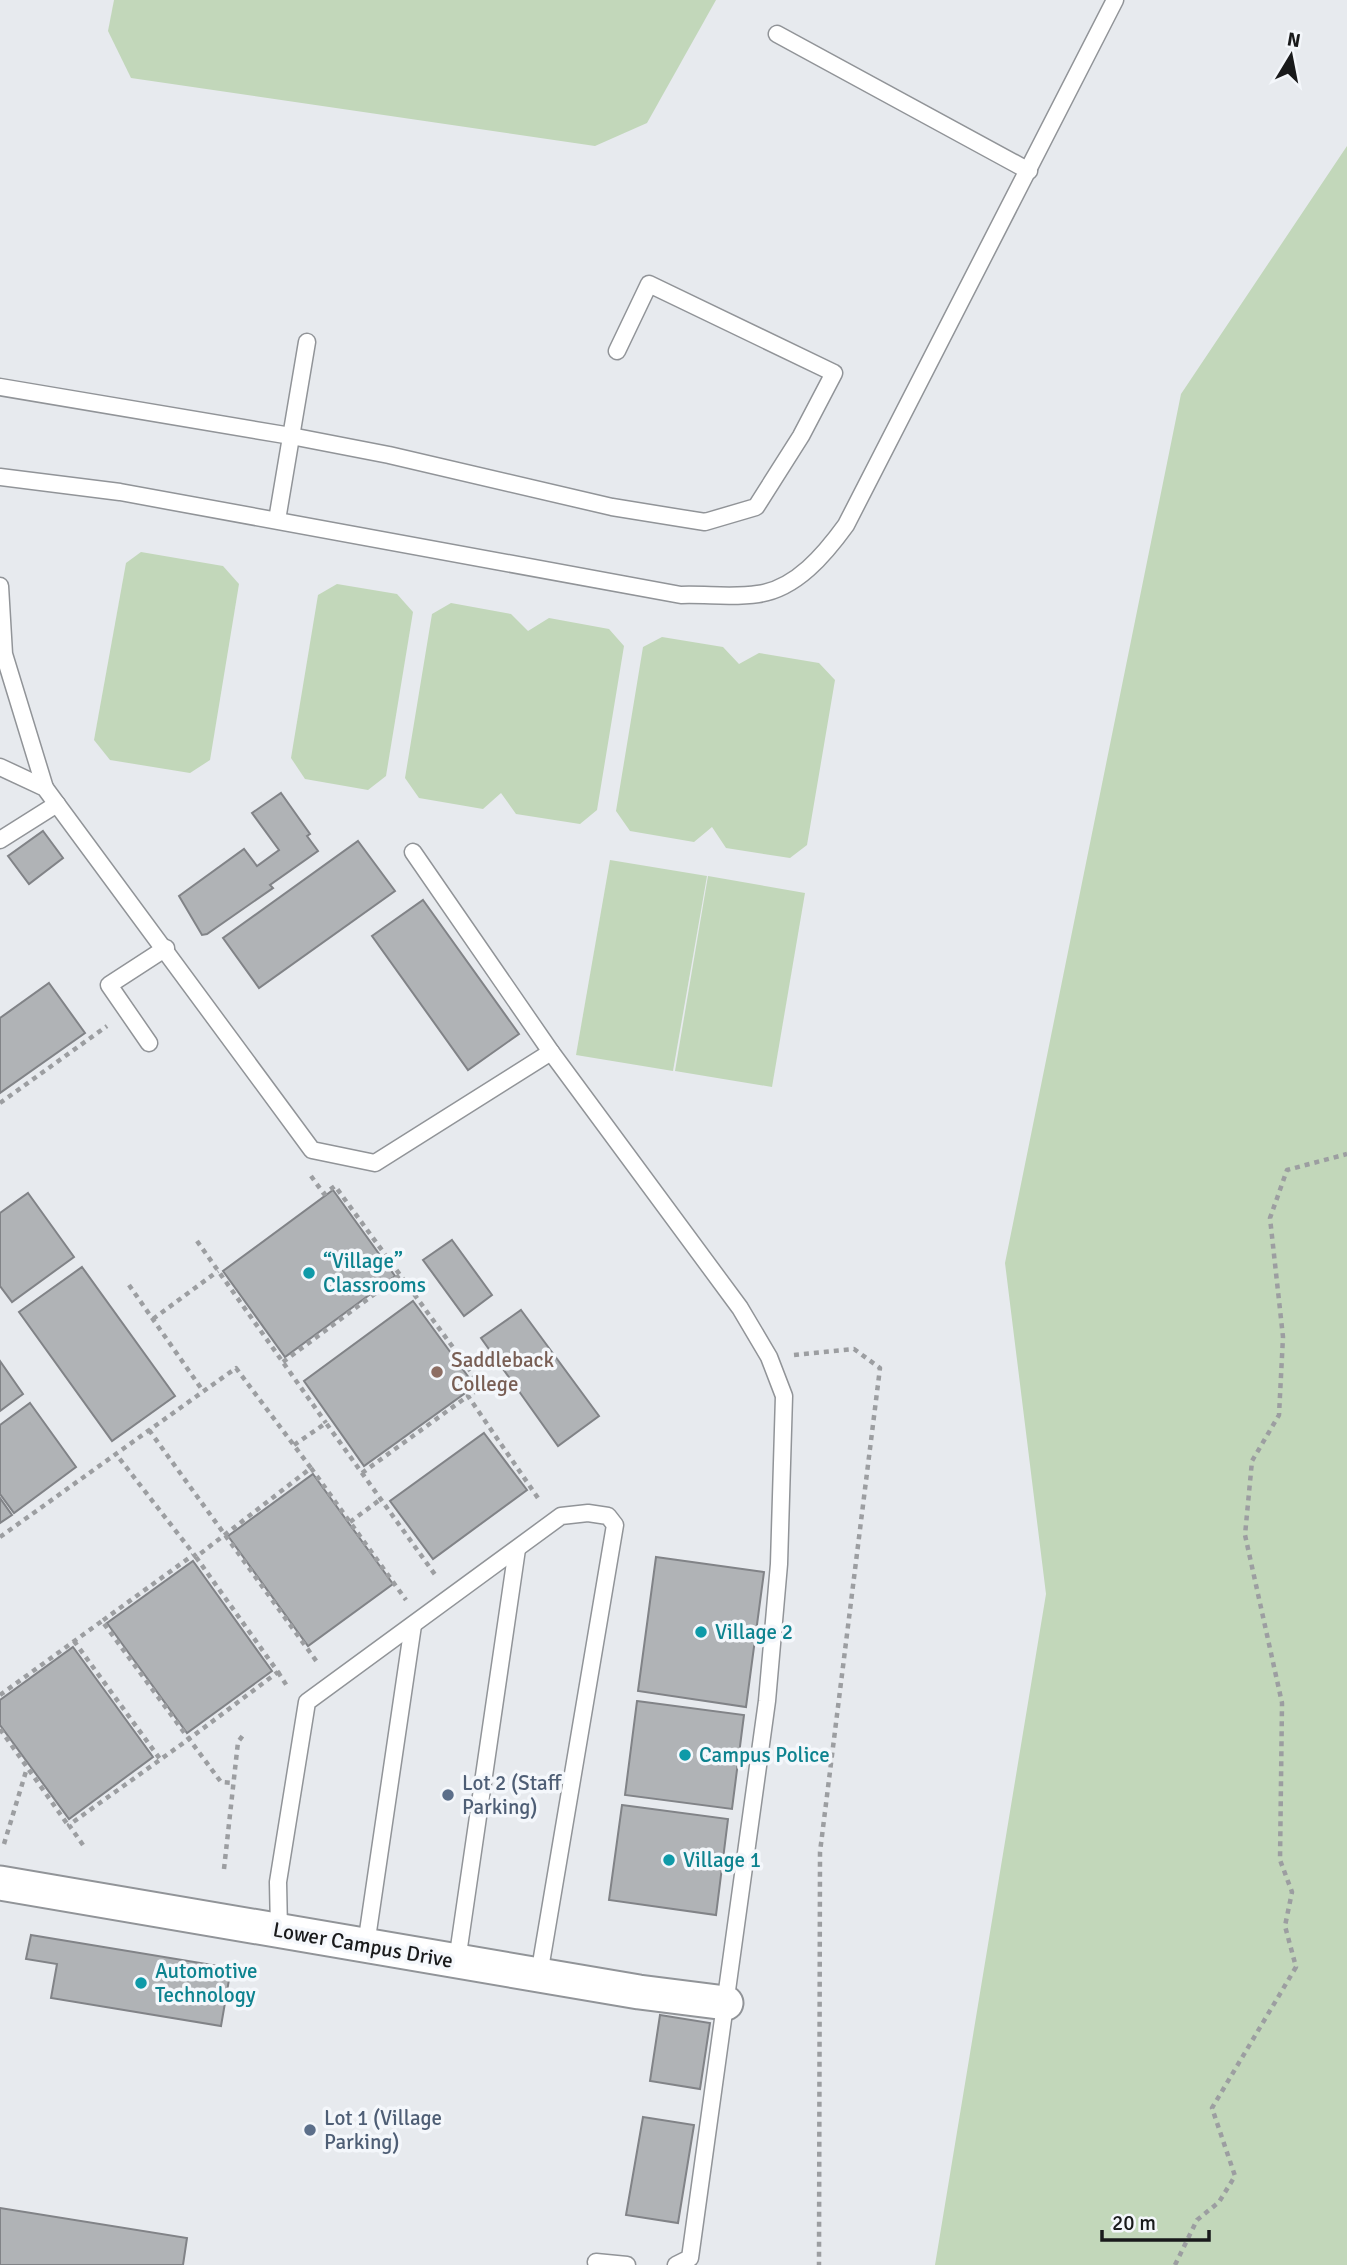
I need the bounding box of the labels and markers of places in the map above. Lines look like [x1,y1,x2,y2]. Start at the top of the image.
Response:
place label: “Village” Classrooms [323,1248,426,1298]
marker: “Village” Classrooms [301,1265,317,1281]
place label: Saddleback College [451,1347,554,1397]
marker: Saddleback College [429,1364,445,1380]
place label: Village 2 [715,1619,793,1645]
marker: Village 2 [693,1624,709,1640]
place label: Campus Police [699,1742,830,1768]
marker: Campus Police [677,1747,693,1763]
place label: Lot 2 (Staff Parking) [462,1770,563,1820]
marker: Lot 2 (Staff Parking) [440,1787,456,1803]
place label: Village 1 [683,1847,761,1873]
marker: Village 1 [661,1852,677,1868]
place label: Automotive Technology [155,1958,257,2008]
marker: Automotive Technology [133,1975,149,1991]
place label: Lot 1 (Village Parking) [324,2105,442,2155]
marker: Lot 1 (Village Parking) [302,2122,318,2138]

